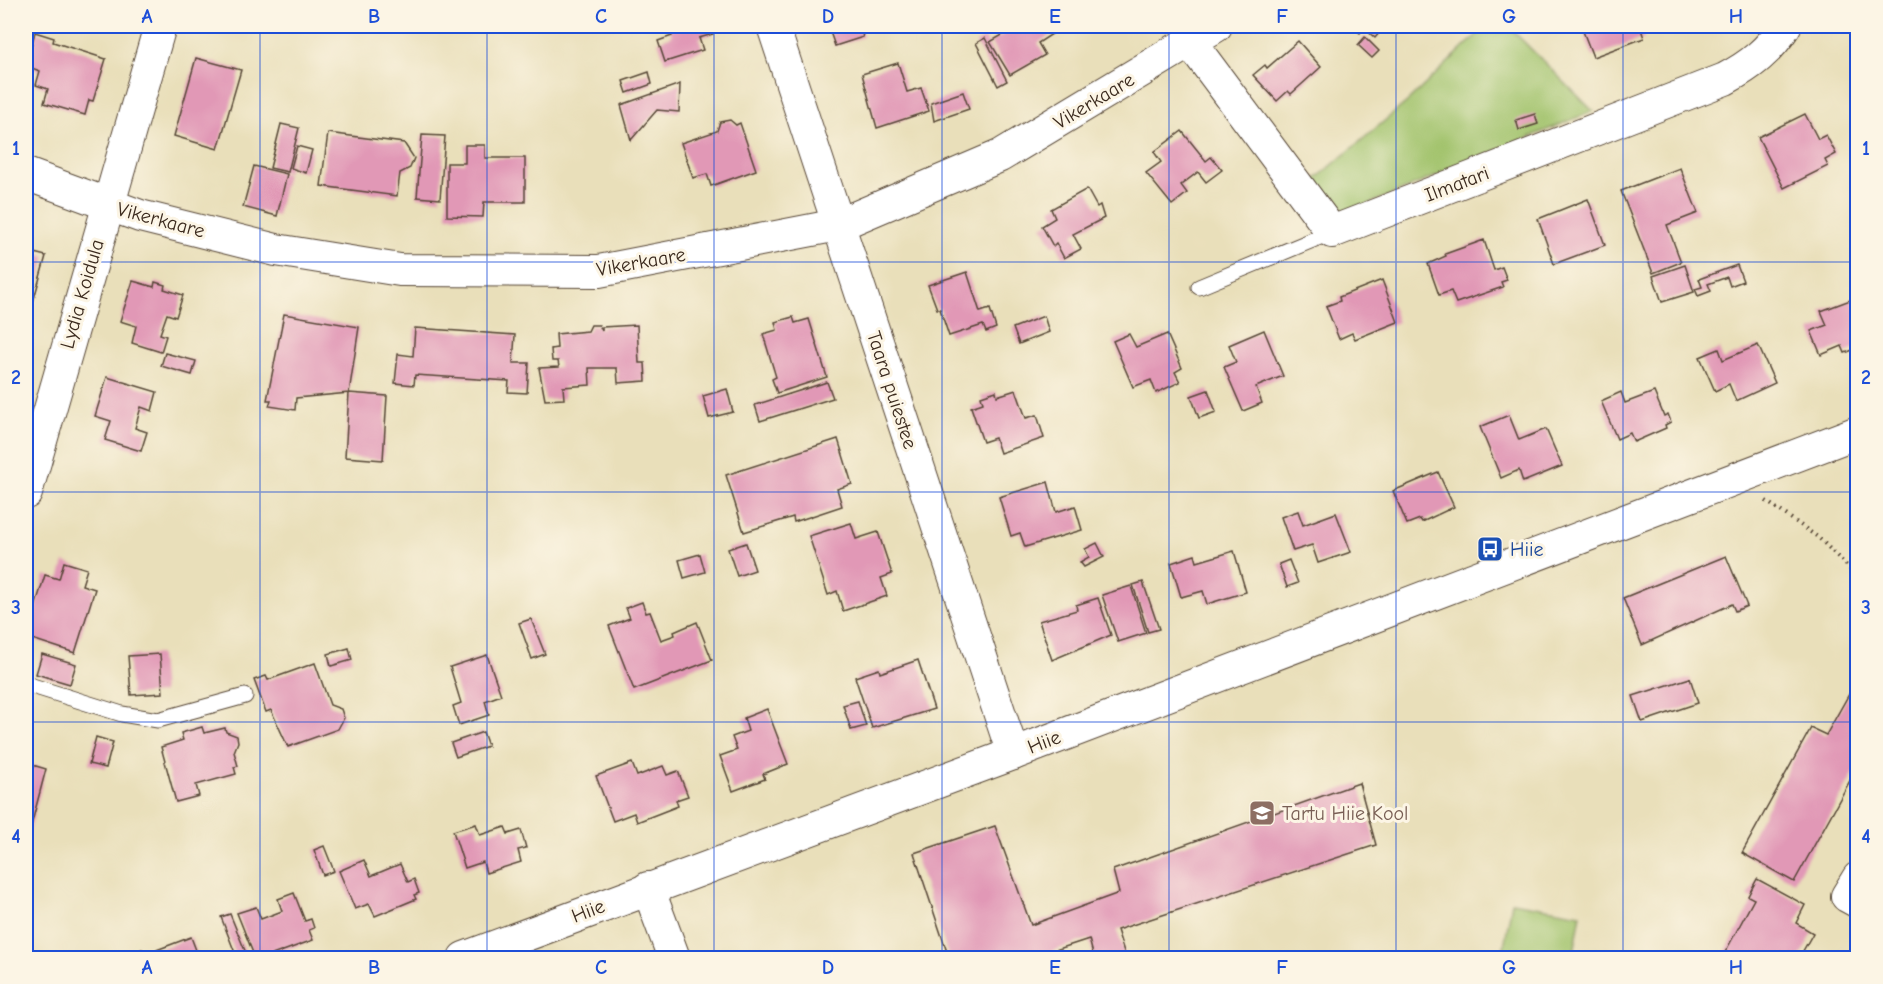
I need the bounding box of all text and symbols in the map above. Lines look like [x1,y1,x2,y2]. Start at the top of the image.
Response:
text: A [141,5,153,28]
text: B [368,5,380,28]
text: C [595,5,607,28]
text: D [822,5,834,28]
text: E [1049,5,1061,28]
text: F [1276,5,1288,28]
text: G [1502,5,1516,28]
text: H [1729,5,1743,28]
street label: Vikerkaare [1050,68,1138,134]
text: 1 [12,137,20,160]
text: 1 [1862,137,1870,160]
street label: Ilmatari [1422,161,1492,207]
street label: Vikerkaare [115,197,207,243]
street label: Lydia Koidula [55,237,109,351]
street label: Vikerkaare [595,243,687,281]
street label: Taara puiestee [862,328,922,452]
text: 2 [11,366,21,389]
text: 2 [1861,366,1871,389]
bus stop icon: Hiie [1475,534,1505,564]
place label: Hiie [1510,538,1544,561]
text: 3 [11,596,21,619]
text: 3 [1861,596,1871,619]
street label: Hiie [1024,725,1064,759]
school or university icon: Tartu Hiie Kool [1247,798,1277,828]
place label: Tartu Hiie Kool [1282,802,1408,825]
text: 4 [11,825,21,848]
text: 4 [1861,825,1871,848]
street label: Hiie [568,894,608,928]
text: A [141,956,153,979]
text: B [368,956,380,979]
text: C [595,956,607,979]
text: D [822,956,834,979]
text: E [1049,956,1061,979]
text: F [1276,956,1288,979]
text: G [1502,956,1516,979]
text: H [1729,956,1743,979]

